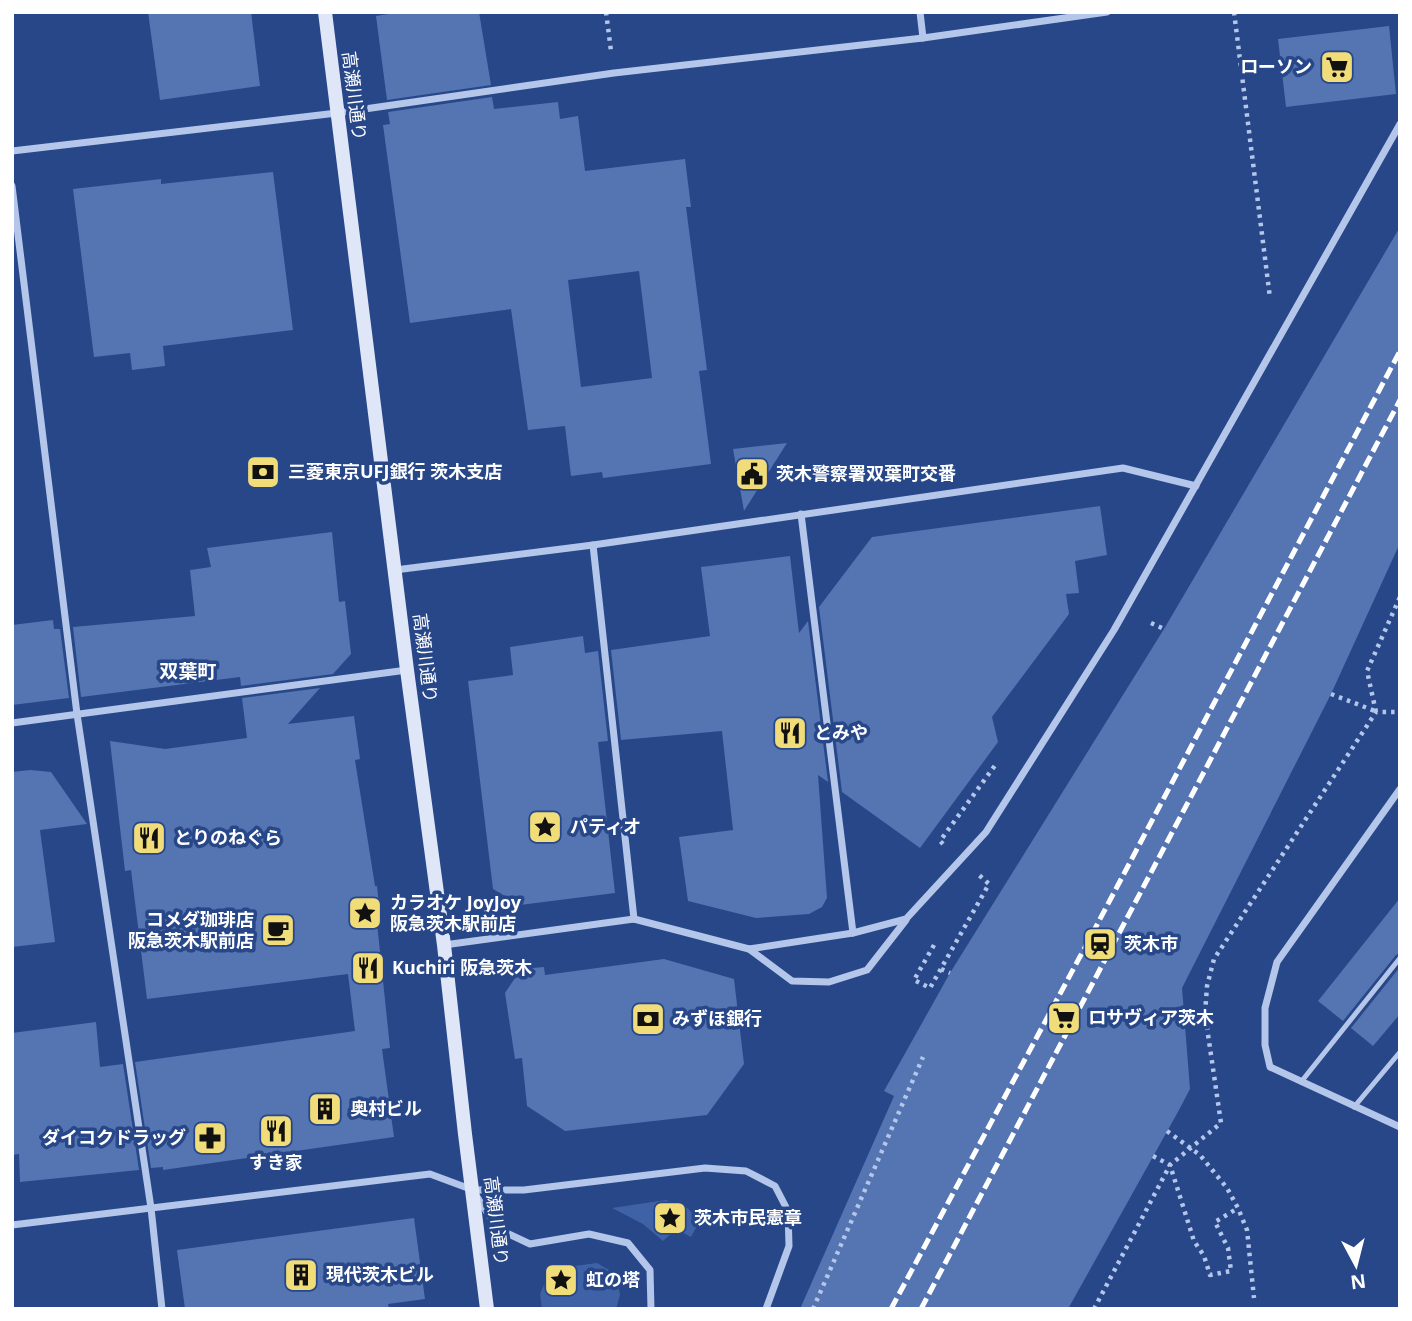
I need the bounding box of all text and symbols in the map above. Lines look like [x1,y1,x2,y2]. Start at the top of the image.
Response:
supermarket icon: ローソン [1318,48,1356,86]
street label: 高瀬川通り [338,50,372,142]
place label: ローソン [1240,54,1312,78]
bank icon: 三菱東京UFJ銀行 茨木支店 [244,453,282,491]
public building icon: 茨木警察署双葉町交番 [733,455,771,493]
place label: 三菱東京UFJ銀行 茨木支店 [288,459,502,483]
place label: 茨木警察署双葉町交番 [776,461,956,485]
street label: 高瀬川通り [409,612,443,704]
district label: 双葉町 [159,658,217,684]
restaurant icon: とみや [771,714,809,752]
place label: とみや [814,720,868,744]
place icon: パティオ [526,808,564,846]
place label: パティオ [570,814,641,838]
restaurant icon: とりのねぐら [130,819,168,857]
place label: とりのねぐら [174,825,282,849]
place label: カラオケ JoyJoy 阪急茨木駅前店 [390,890,522,935]
place icon: カラオケ JoyJoy 阪急茨木駅前店 [346,894,384,932]
place label: コメダ珈琲店 阪急茨木駅前店 [128,907,254,952]
cafe icon: コメダ珈琲店 阪急茨木駅前店 [259,911,297,949]
station icon: 茨木市 [1081,925,1119,963]
place label: 茨木市 [1124,931,1178,955]
restaurant icon: Kuchiri 阪急茨木 [349,949,387,987]
place label: Kuchiri 阪急茨木 [392,955,532,979]
supermarket icon: ロサヴィア茨木 [1045,999,1083,1037]
bank icon: みずほ銀行 [629,1000,667,1038]
place label: ロサヴィア茨木 [1088,1005,1214,1029]
place label: みずほ銀行 [672,1006,762,1030]
building icon: 奥村ビル [306,1090,344,1128]
place label: 奥村ビル [350,1096,422,1120]
restaurant icon: すき家 [257,1112,295,1150]
pharmacy icon: ダイコクドラッグ [191,1119,229,1157]
place label: ダイコクドラッグ [42,1125,186,1149]
place label: すき家 [249,1150,303,1174]
street label: 高瀬川通り [480,1175,514,1267]
place icon: 茨木市民憲章 [651,1199,689,1237]
place label: 茨木市民憲章 [694,1205,802,1229]
north arrow [1321,1230,1391,1300]
building icon: 現代茨木ビル [282,1256,320,1294]
place icon: 虹の塔 [542,1261,580,1299]
place label: 現代茨木ビル [326,1262,434,1286]
place label: 虹の塔 [586,1267,640,1291]
text: N [1349,1268,1367,1296]

